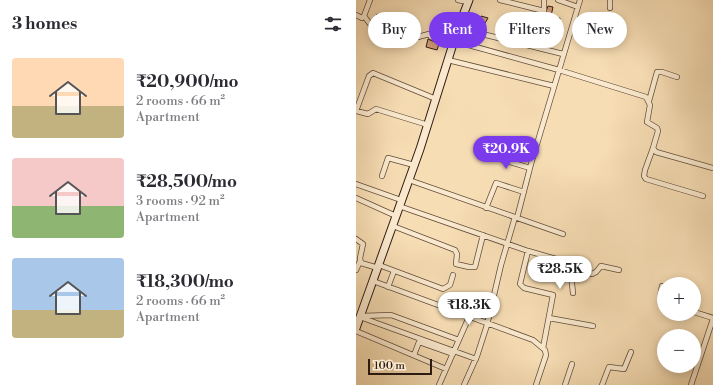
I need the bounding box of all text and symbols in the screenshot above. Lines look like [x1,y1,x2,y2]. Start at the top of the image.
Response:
chip: Buy [368,12,421,48]
chip: Rent [429,12,487,48]
chip: Filters [495,12,564,48]
chip: New [572,12,627,48]
text: 3 homes [12,13,77,35]
icon: filters [322,13,344,35]
text: ₹20,900/mo [136,71,239,93]
icon: home [44,74,92,122]
text: 2 rooms · 66 m² [136,93,225,109]
text: Apartment [136,109,200,125]
pin: ₹20.9K [473,136,539,170]
text: ₹20.9K [482,141,530,157]
text: ₹28,500/mo [136,171,237,193]
icon: home [44,174,92,222]
text: 3 rooms · 92 m² [136,193,224,209]
text: Apartment [136,209,200,225]
pin: ₹28.5K [527,256,593,290]
text: ₹28.5K [537,261,583,277]
text: ₹18,300/mo [136,271,234,293]
icon: home [44,274,92,322]
map controls [657,277,701,373]
button: + [657,277,701,321]
pin: ₹18.3K [436,292,502,326]
text: 2 rooms · 66 m² [136,293,225,309]
text: ₹18.3K [447,297,491,313]
text: Apartment [136,309,200,325]
button: − [657,329,701,373]
scale bar [368,357,432,376]
text: 100 m [374,359,405,373]

